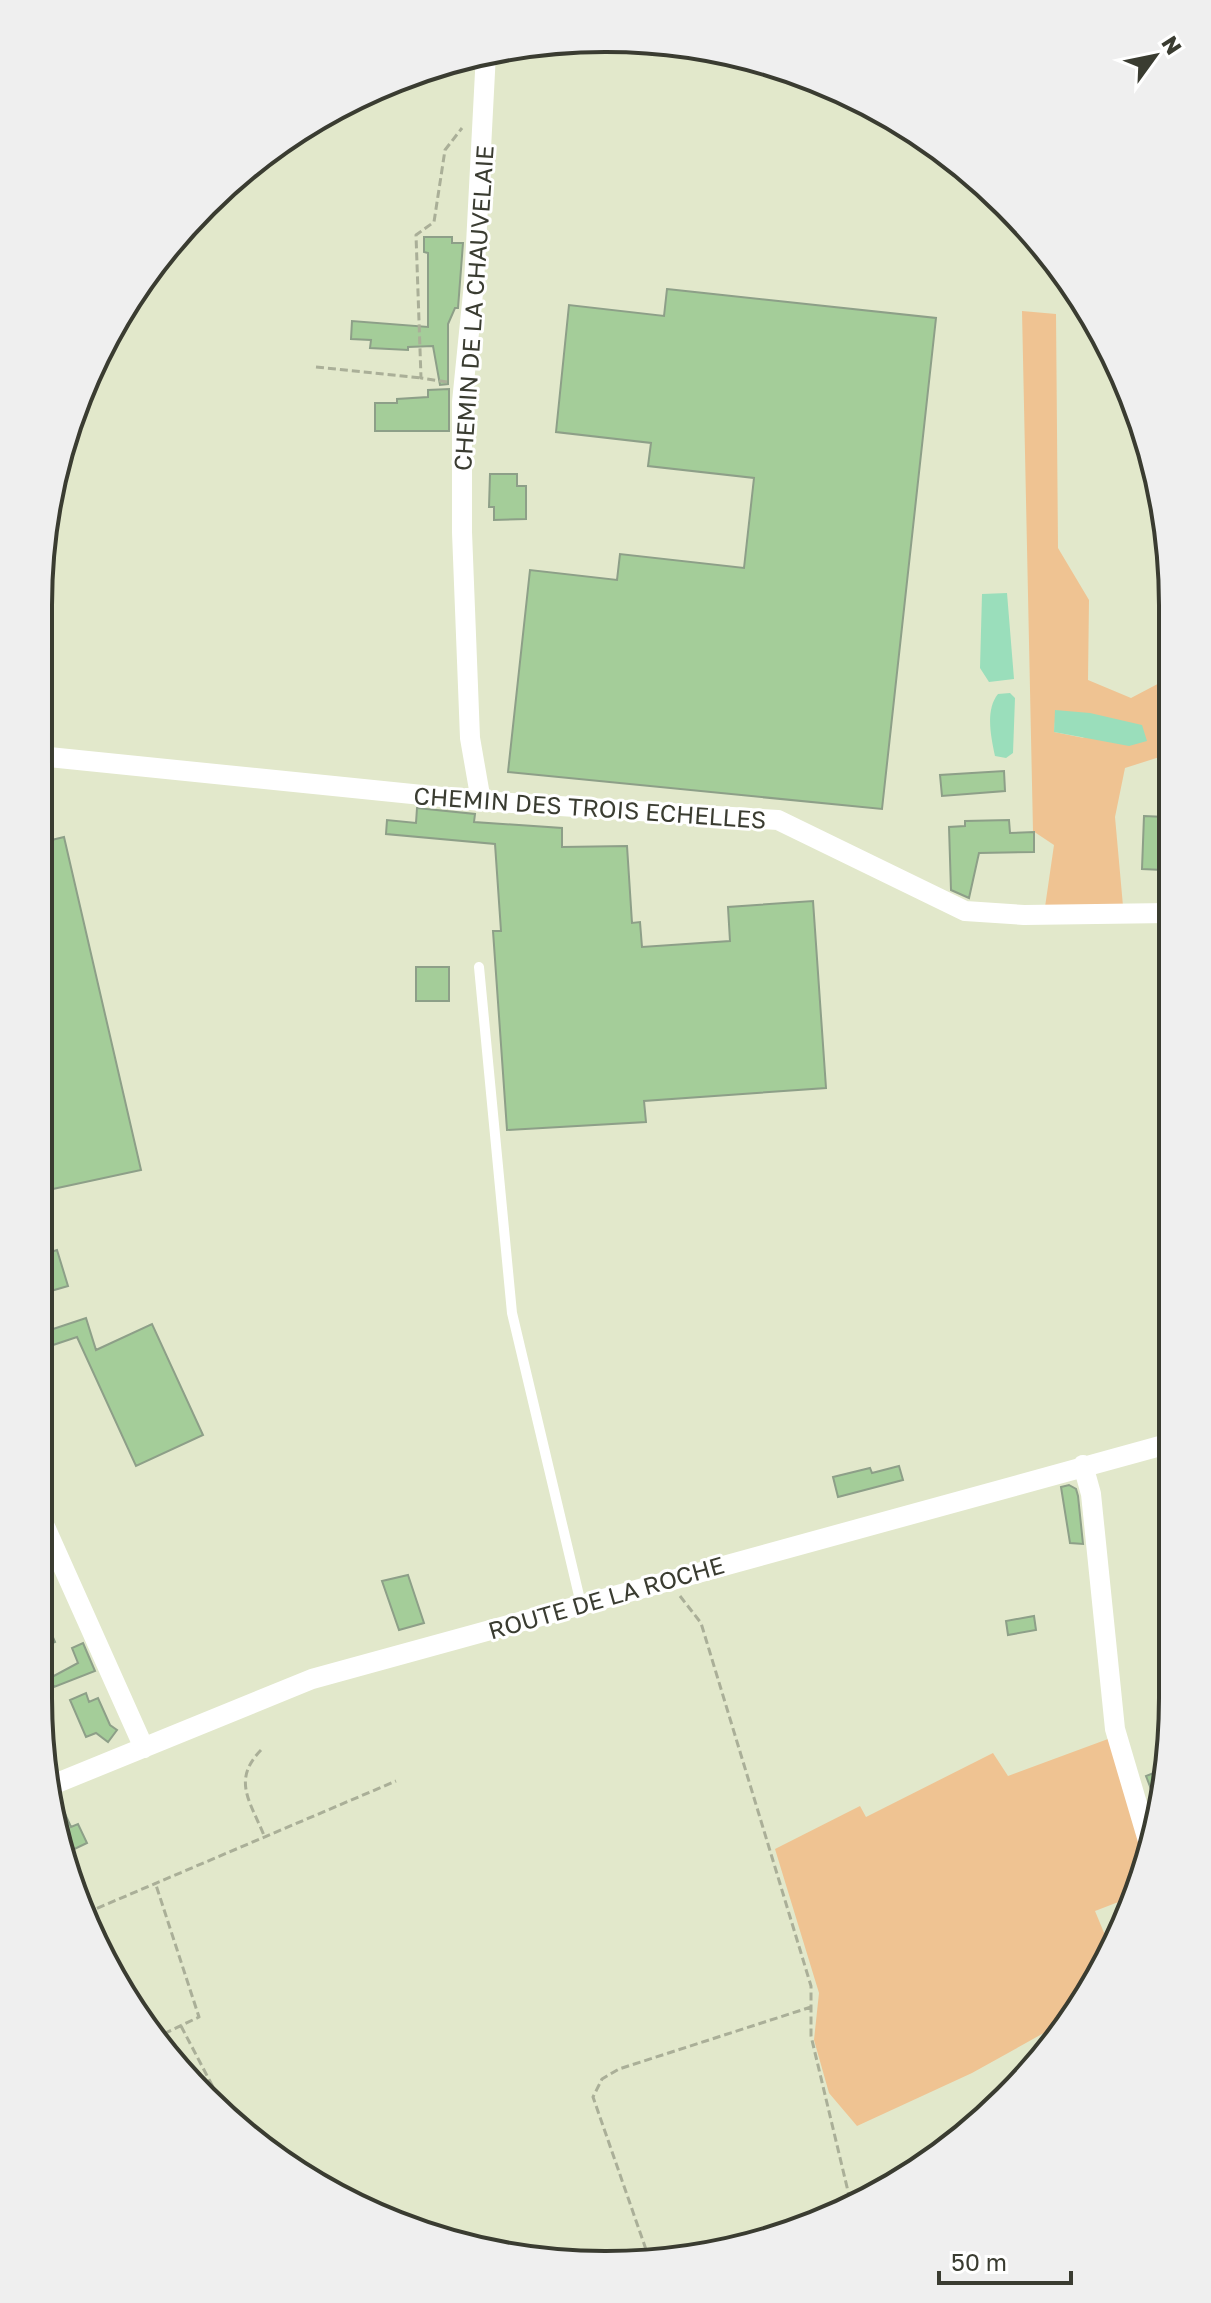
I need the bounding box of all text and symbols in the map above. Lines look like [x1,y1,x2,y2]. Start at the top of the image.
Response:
north arrow [1115,16,1195,96]
text: N [1156,30,1188,59]
street label: CHEMIN DE LA CHAUVELAIE [447,144,499,472]
street label: CHEMIN DES TROIS ECHELLES [413,780,767,834]
street label: ROUTE DE LA ROCHE [485,1549,727,1645]
scale bar [939,2235,1071,2285]
text: 50 m [951,2247,1007,2276]

